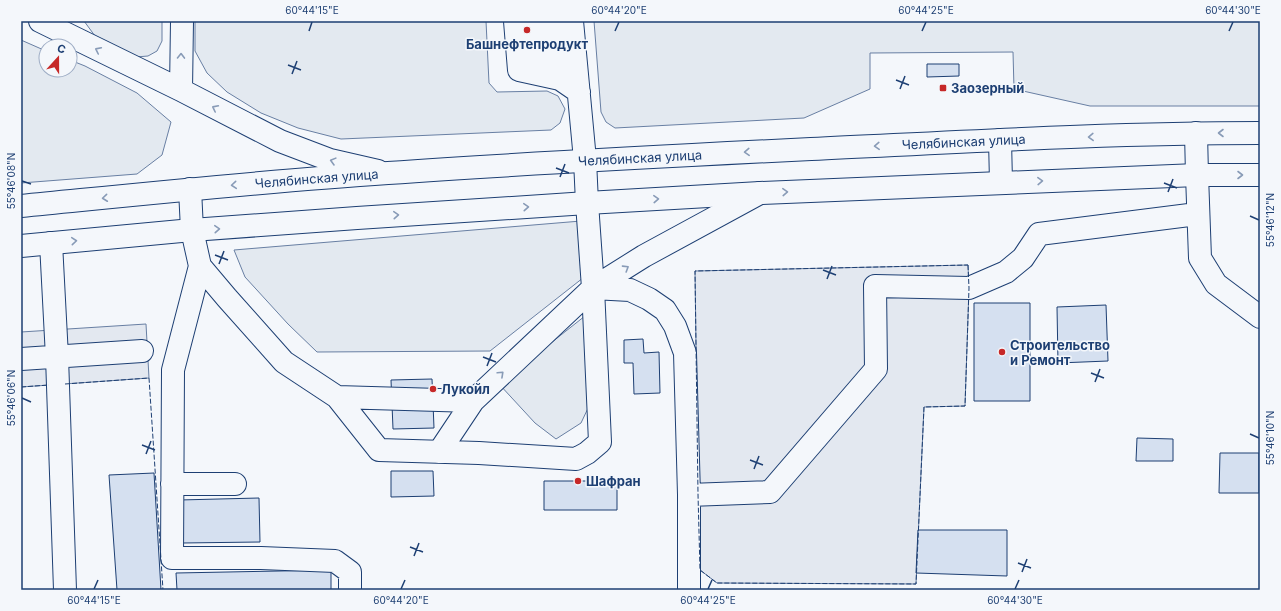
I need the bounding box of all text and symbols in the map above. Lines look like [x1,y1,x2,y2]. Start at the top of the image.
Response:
text: 60°44'15"E [285,4,339,16]
text: 60°44'20"E [591,4,647,16]
text: 60°44'25"E [898,4,954,16]
text: 60°44'30"E [1205,4,1261,16]
marker: Башнефтепродукт [522,25,532,35]
place label: Башнефтепродукт [466,36,588,52]
north arrow [38,38,78,78]
text: С [55,41,68,57]
one-way arrow [95,47,103,55]
one-way arrow [177,53,186,59]
place label: Заозерный [951,80,1024,96]
marker: Заозерный [938,83,948,93]
one-way arrow [211,105,219,112]
one-way arrow [1218,129,1224,137]
street label: Челябинская улица [901,131,1026,153]
one-way arrow [1088,132,1094,141]
one-way arrow [874,141,880,150]
street label: Челябинская улица [578,146,702,169]
one-way arrow [744,148,750,156]
text: 55°46'08"N [5,153,17,209]
one-way arrow [330,157,337,166]
street label: Челябинская улица [254,166,379,191]
one-way arrow [1237,171,1243,179]
one-way arrow [1037,177,1043,185]
one-way arrow [231,181,237,190]
one-way arrow [782,188,788,196]
one-way arrow [102,193,108,202]
text: 55°46'12"N [1264,193,1276,247]
one-way arrow [653,195,659,204]
one-way arrow [523,203,529,212]
one-way arrow [393,211,399,220]
one-way arrow [214,224,220,233]
one-way arrow [71,237,77,246]
one-way arrow [622,265,629,272]
place label: Строительство и Ремонт [1010,337,1110,368]
marker: Строительство и Ремонт [997,347,1007,357]
text: 55°46'06"N [5,370,17,426]
one-way arrow [496,372,504,379]
place label: Лукойл [441,381,490,397]
marker: Лукойл [428,384,438,394]
text: 55°46'10"N [1264,411,1276,465]
place label: Шафран [586,473,641,489]
marker: Шафран [573,476,583,486]
text: 60°44'15"E [67,594,121,606]
text: 60°44'20"E [373,594,429,606]
text: 60°44'25"E [680,594,736,606]
text: 60°44'30"E [987,594,1043,606]

